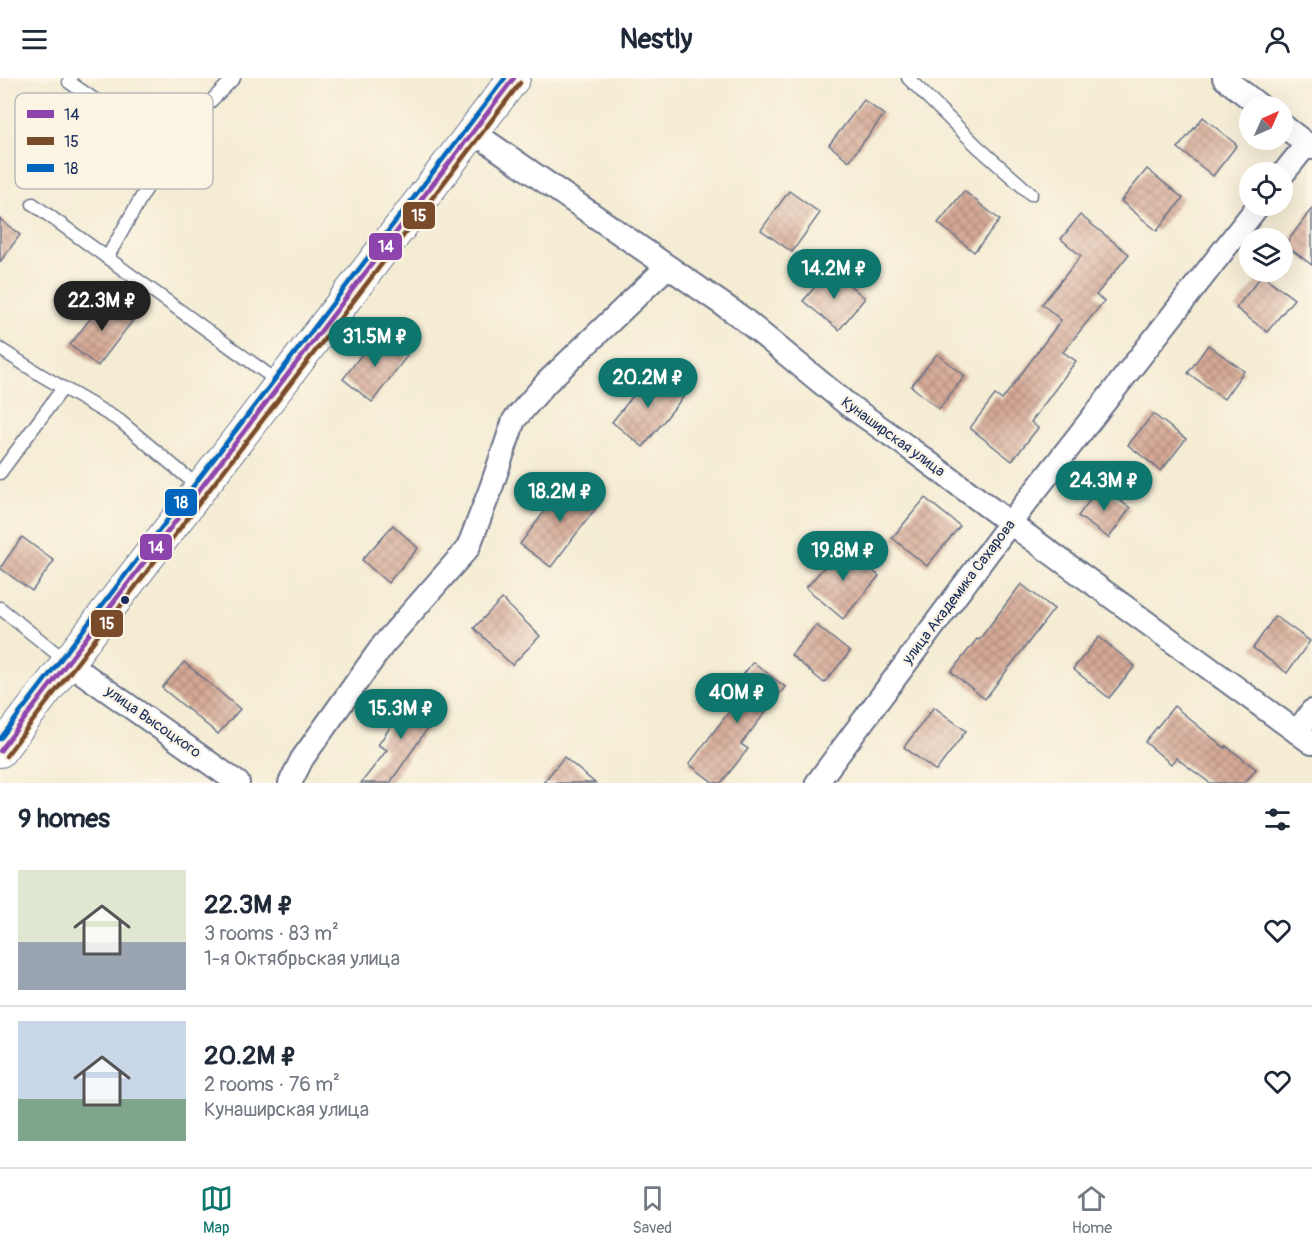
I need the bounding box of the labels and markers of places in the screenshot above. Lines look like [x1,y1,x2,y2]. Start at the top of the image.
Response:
pin: 14.2M ₽ [779,249,889,300]
pin: 22.3M ₽ [47,281,157,332]
pin: 31.5M ₽ [320,317,430,368]
pin: 20.2M ₽ [593,358,703,409]
pin: 24.3M ₽ [1049,461,1159,512]
pin: 18.2M ₽ [505,472,615,523]
pin: 19.8M ₽ [788,531,898,582]
unlabelled marker [119,594,131,606]
pin: 40M ₽ [695,673,779,724]
pin: 15.3M ₽ [346,689,456,740]

